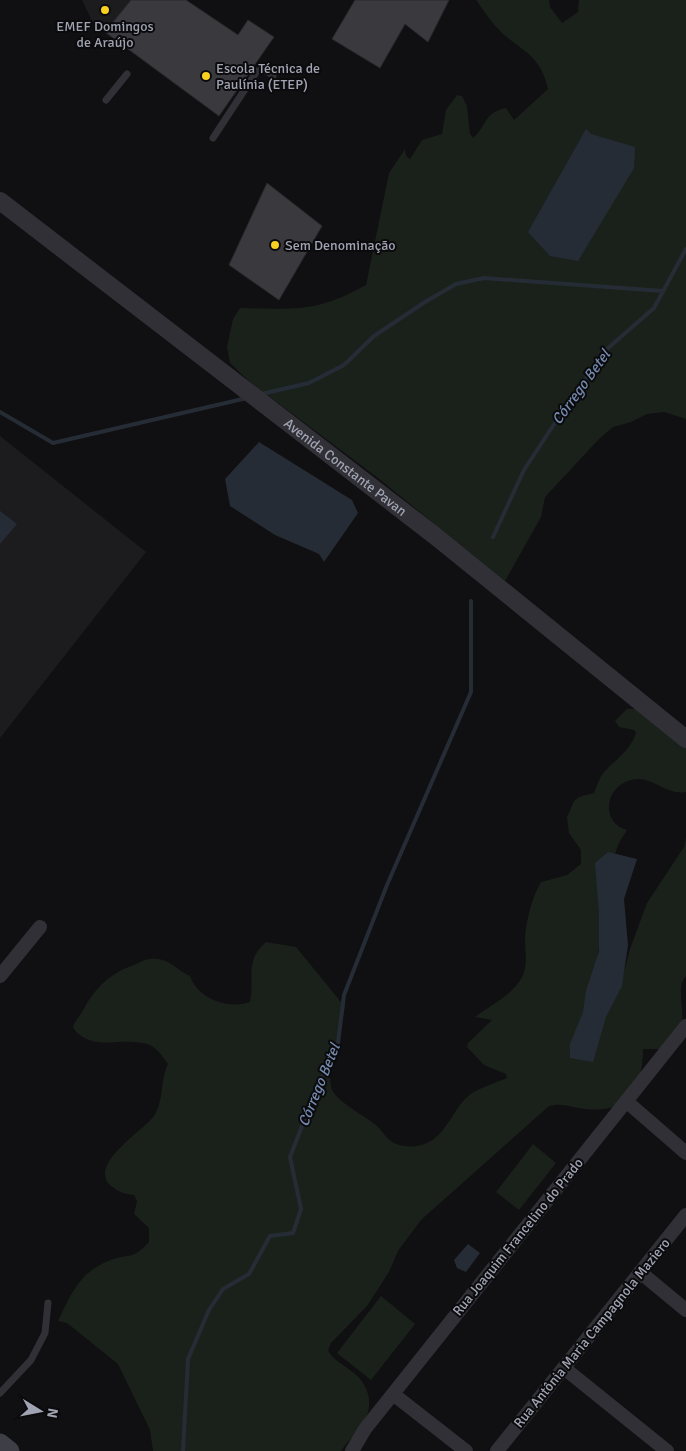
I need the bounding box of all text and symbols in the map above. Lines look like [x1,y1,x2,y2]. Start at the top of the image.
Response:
marker: EMEF Domingos de Araújo [99,4,111,16]
place label: EMEF Domingos de Araújo [56,18,154,51]
place label: Escola Técnica de Paulínia (ETEP) [216,60,320,93]
marker: Escola Técnica de Paulínia (ETEP) [200,70,212,82]
place label: Sem Denominação [285,237,396,254]
marker: Sem Denominação [269,239,281,251]
water label: Córrego Betel [548,345,615,428]
street label: Avenida Constante Pavan [281,414,410,519]
water label: Córrego Betel [294,1040,344,1129]
street label: Rua Joaquim Francelino do Prado [449,1155,587,1319]
street label: Rua Antônia Maria Campagnola Maziero [510,1235,674,1431]
north arrow [15,1386,65,1436]
text: N [43,1407,62,1419]

